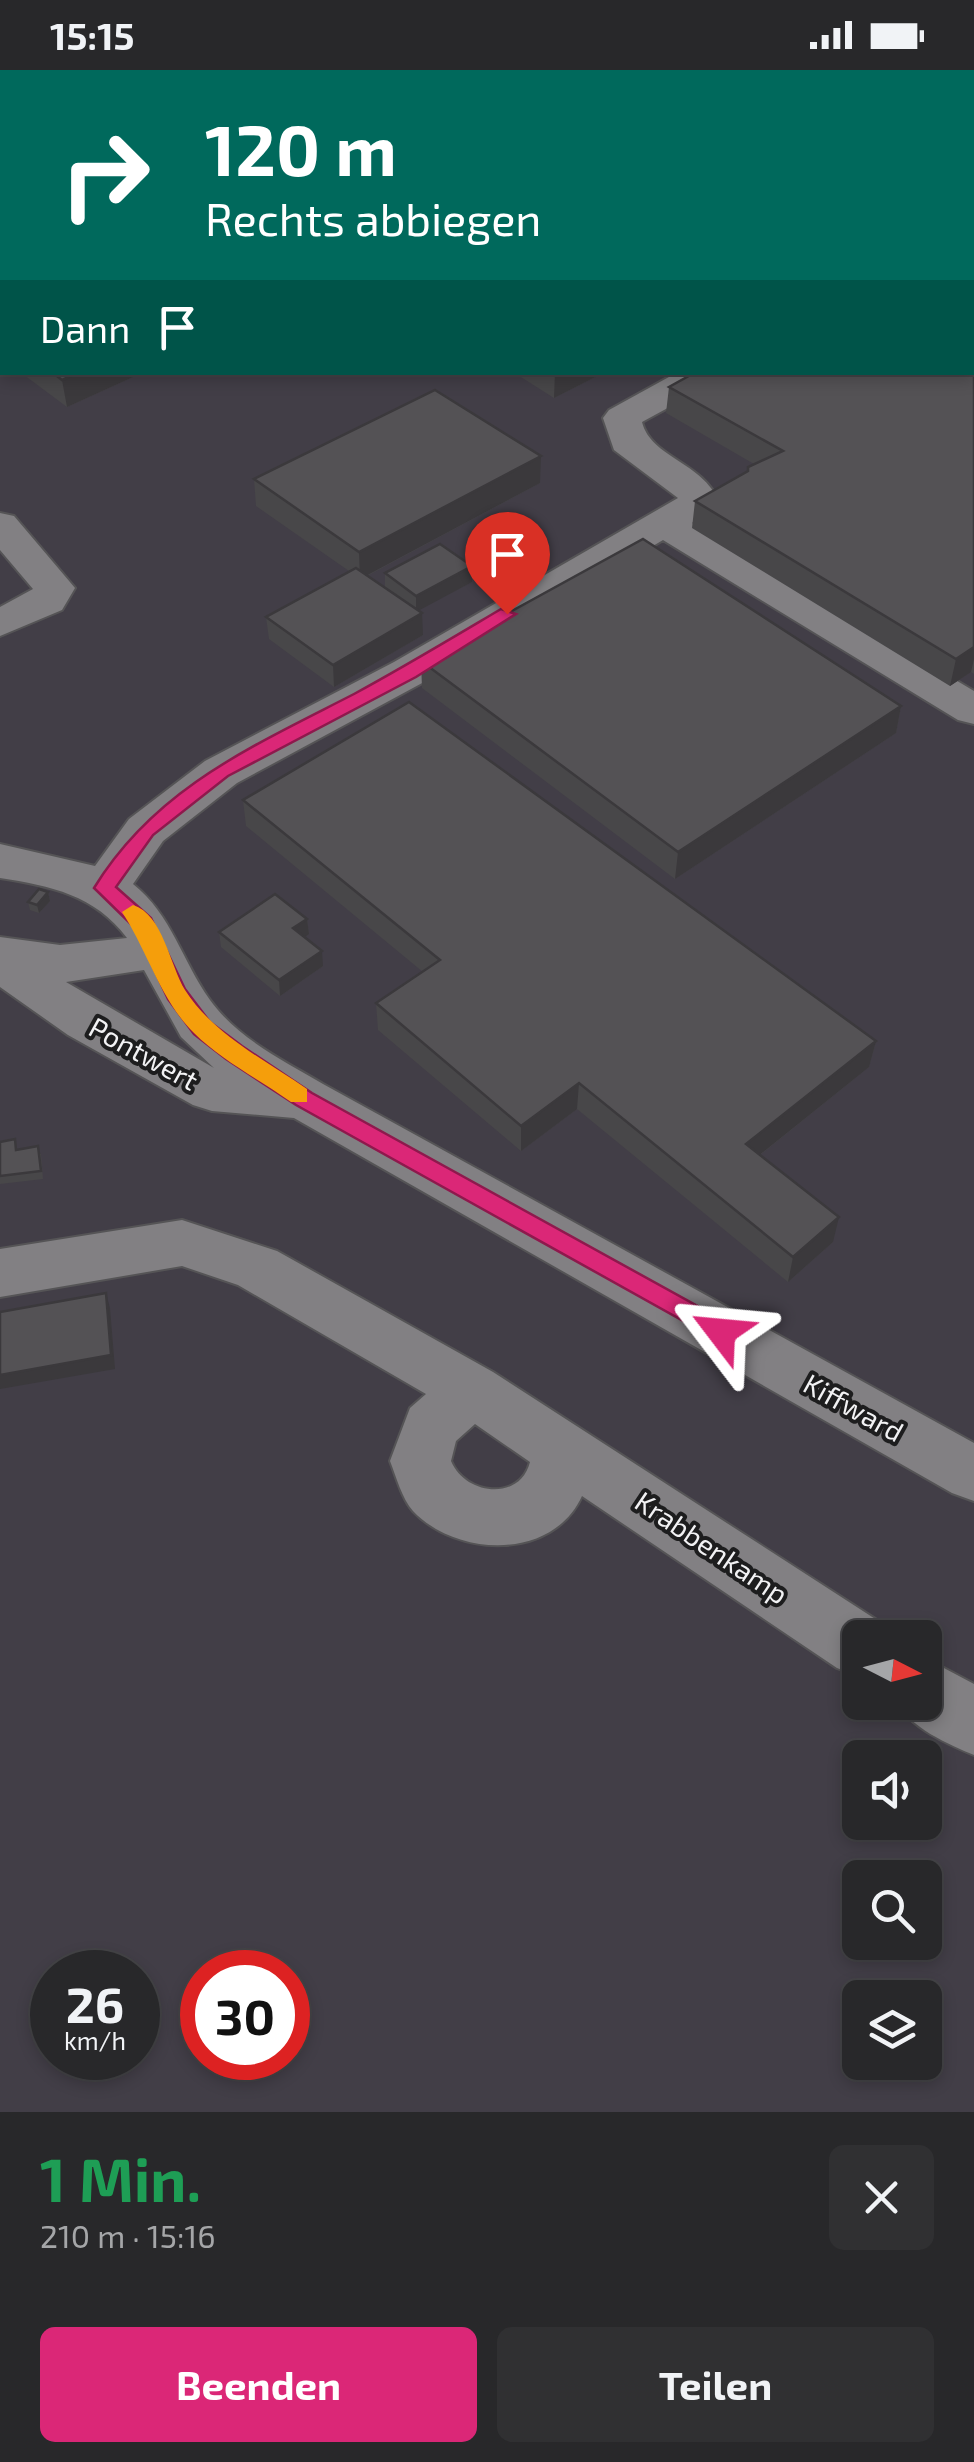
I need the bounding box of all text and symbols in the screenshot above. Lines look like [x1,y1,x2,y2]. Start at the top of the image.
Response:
text: 15:15 [50,12,135,58]
text: 120 m [205,106,397,190]
icon: right [40,110,170,240]
text: Rechts abbiegen [205,191,542,245]
icon: arrive [150,300,205,355]
text: Dann [40,305,130,351]
pin [465,512,550,615]
icon: arrive [480,527,535,582]
street label: Pontwert [84,1009,204,1097]
position arrow [669,1280,773,1384]
street label: Kiffward [798,1366,910,1448]
street label: Krabbenkamp [629,1483,795,1611]
north arrow [842,1620,942,1720]
map controls [842,1620,942,2080]
button: sound [842,1740,942,1840]
button: search [842,1860,942,1960]
speed limit sign: 30 [180,1950,310,2080]
text: 26 [66,1973,124,2033]
button: layers [842,1980,942,2080]
text: km/h [64,2025,126,2055]
text: 1 Min. [40,2142,201,2214]
button: close [829,2145,934,2250]
text: 210 m · 15:16 [40,2216,216,2254]
button: Beenden [40,2327,477,2442]
button: Teilen [497,2327,934,2442]

